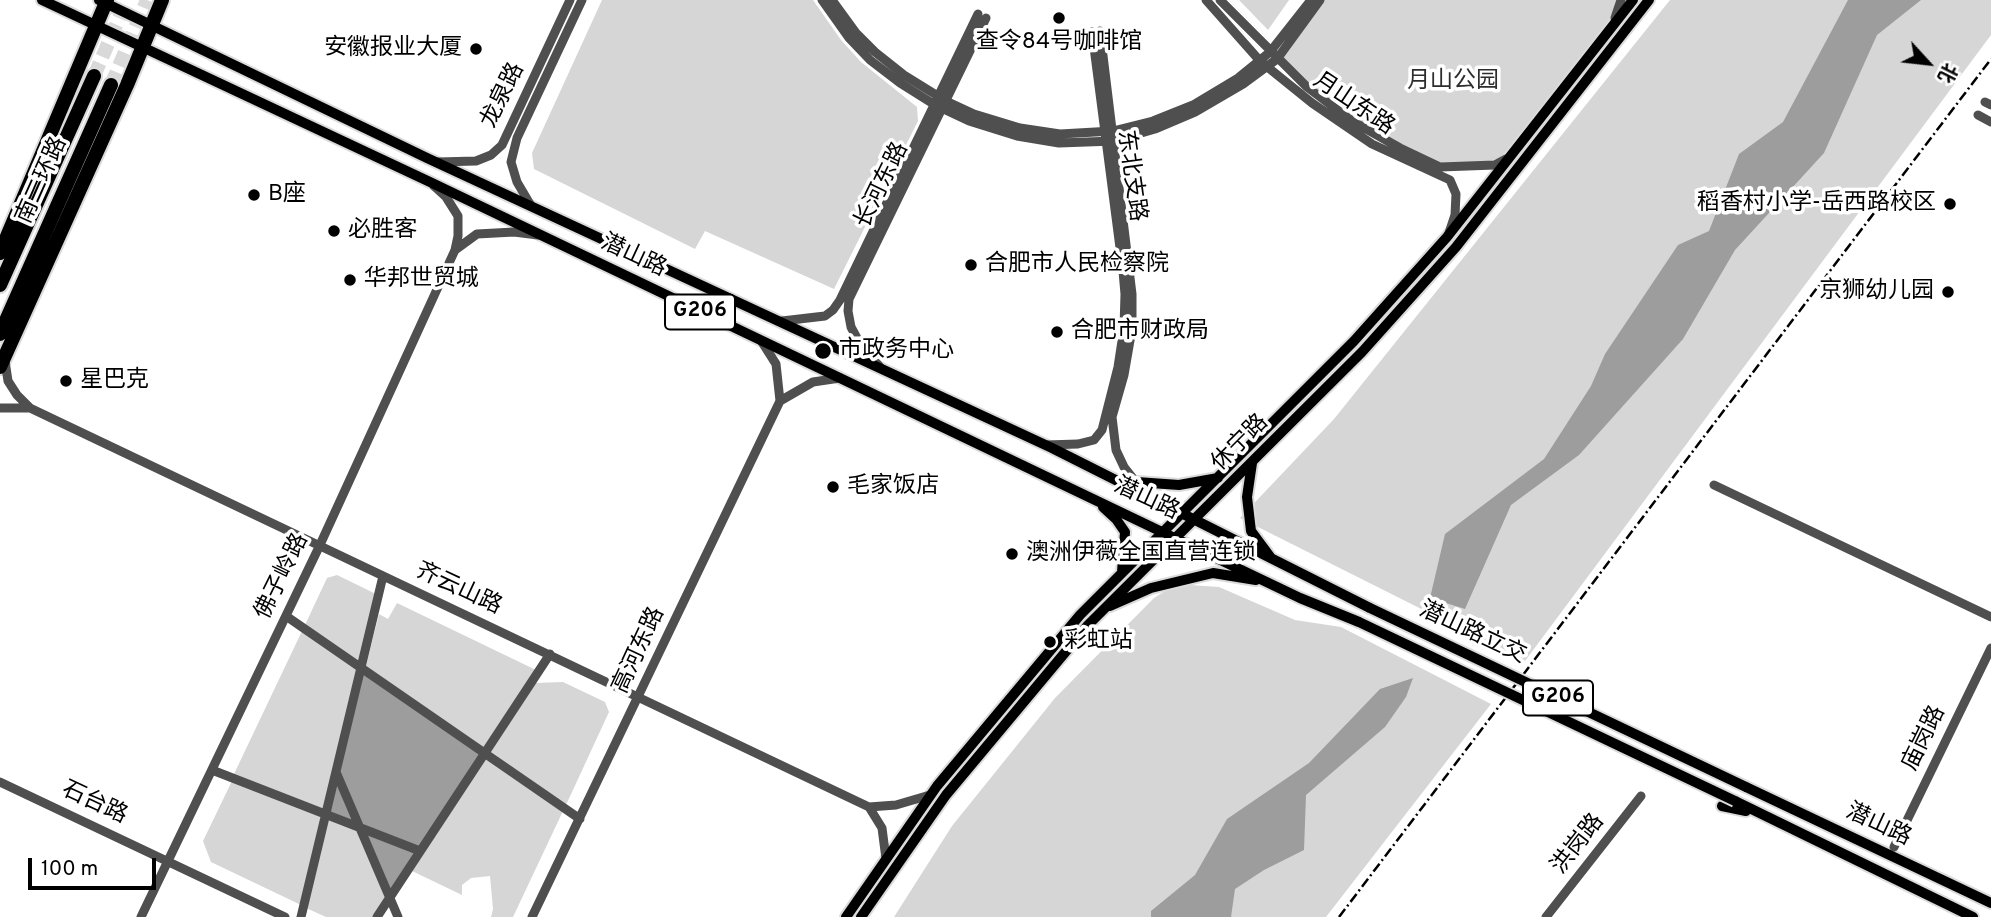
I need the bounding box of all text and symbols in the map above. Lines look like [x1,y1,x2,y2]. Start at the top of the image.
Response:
marker: 查令84号咖啡馆 [1051,10,1067,26]
north arrow [1893,28,1963,98]
place label: 查令84号咖啡馆 [976,29,1142,57]
place label: 安徽报业大厦 [324,35,462,63]
marker: 安徽报业大厦 [468,41,484,57]
street label: 龙泉路 [476,59,532,133]
text: 北 [1932,59,1962,86]
street label: 月山东路 [1307,68,1399,142]
park label: 月山公园 [1407,68,1499,96]
street label: 东北支路 [1110,129,1150,223]
street label: 南二环路 [12,133,74,229]
street label: 长河东路 [850,139,916,233]
place label: B座 [268,181,306,209]
marker: B座 [246,187,262,203]
place label: 稻香村小学-岳西路校区 [1697,190,1936,218]
marker: 稻香村小学-岳西路校区 [1942,196,1958,212]
place label: 必胜客 [348,217,417,245]
marker: 必胜客 [326,223,342,239]
street label: 潜山路 [596,230,670,284]
place label: 合肥市人民检察院 [985,251,1169,279]
marker: 合肥市人民检察院 [963,257,979,273]
place label: 华邦世贸城 [364,266,479,294]
marker: 华邦世贸城 [342,272,358,288]
place label: 京狮幼儿园 [1819,278,1934,306]
marker: 京狮幼儿园 [1940,284,1956,300]
road number: G206 [665,294,735,330]
place label: 合肥市财政局 [1071,318,1209,346]
marker: 合肥市财政局 [1049,324,1065,340]
place label: 市政务中心 [839,337,954,365]
marker: 市政务中心 [813,341,833,361]
place label: 星巴克 [80,367,149,395]
marker: 星巴克 [58,373,74,389]
street label: 休宁路 [1207,410,1275,478]
place label: 毛家饭店 [847,473,939,501]
street label: 潜山路 [1109,473,1183,527]
marker: 毛家饭店 [825,479,841,495]
street label: 佛子岭路 [250,530,316,624]
place label: 澳洲伊薇全国直营连锁 [1026,540,1256,568]
marker: 澳洲伊薇全国直营连锁 [1004,546,1020,562]
street label: 齐云山路 [410,558,506,622]
street label: 潜山路立交 [1414,597,1530,671]
street label: 高河东路 [608,603,672,699]
place label: 彩虹站 [1064,628,1133,656]
marker: 彩虹站 [1042,634,1058,650]
road number: G206 [1523,680,1593,716]
street label: 庙岗路 [1897,702,1953,776]
street label: 石台路 [57,777,131,831]
street label: 潜山路 [1841,799,1915,853]
street label: 洪岗路 [1547,809,1611,881]
scale bar [32,844,159,888]
text: 100 m [41,856,98,883]

